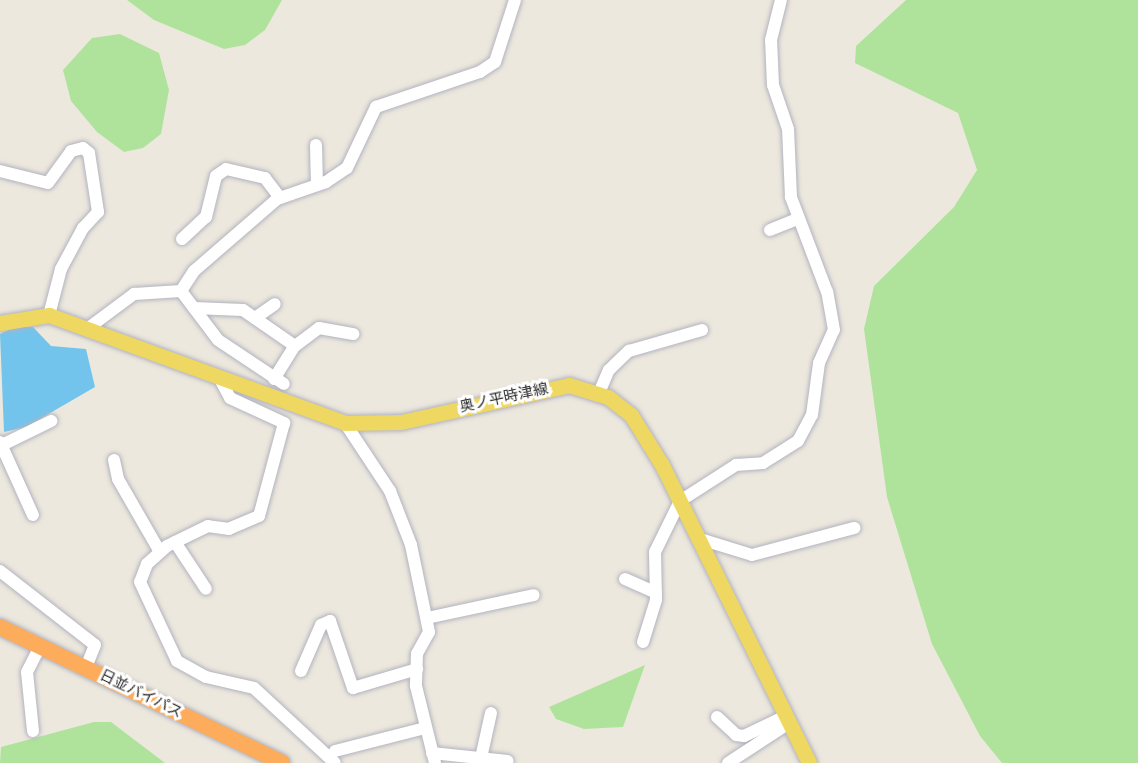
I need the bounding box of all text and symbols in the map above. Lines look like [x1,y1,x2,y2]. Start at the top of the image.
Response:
street label: 奥ノ平時津線 [458,380,550,416]
street label: 日並バイパス [97,666,185,722]

